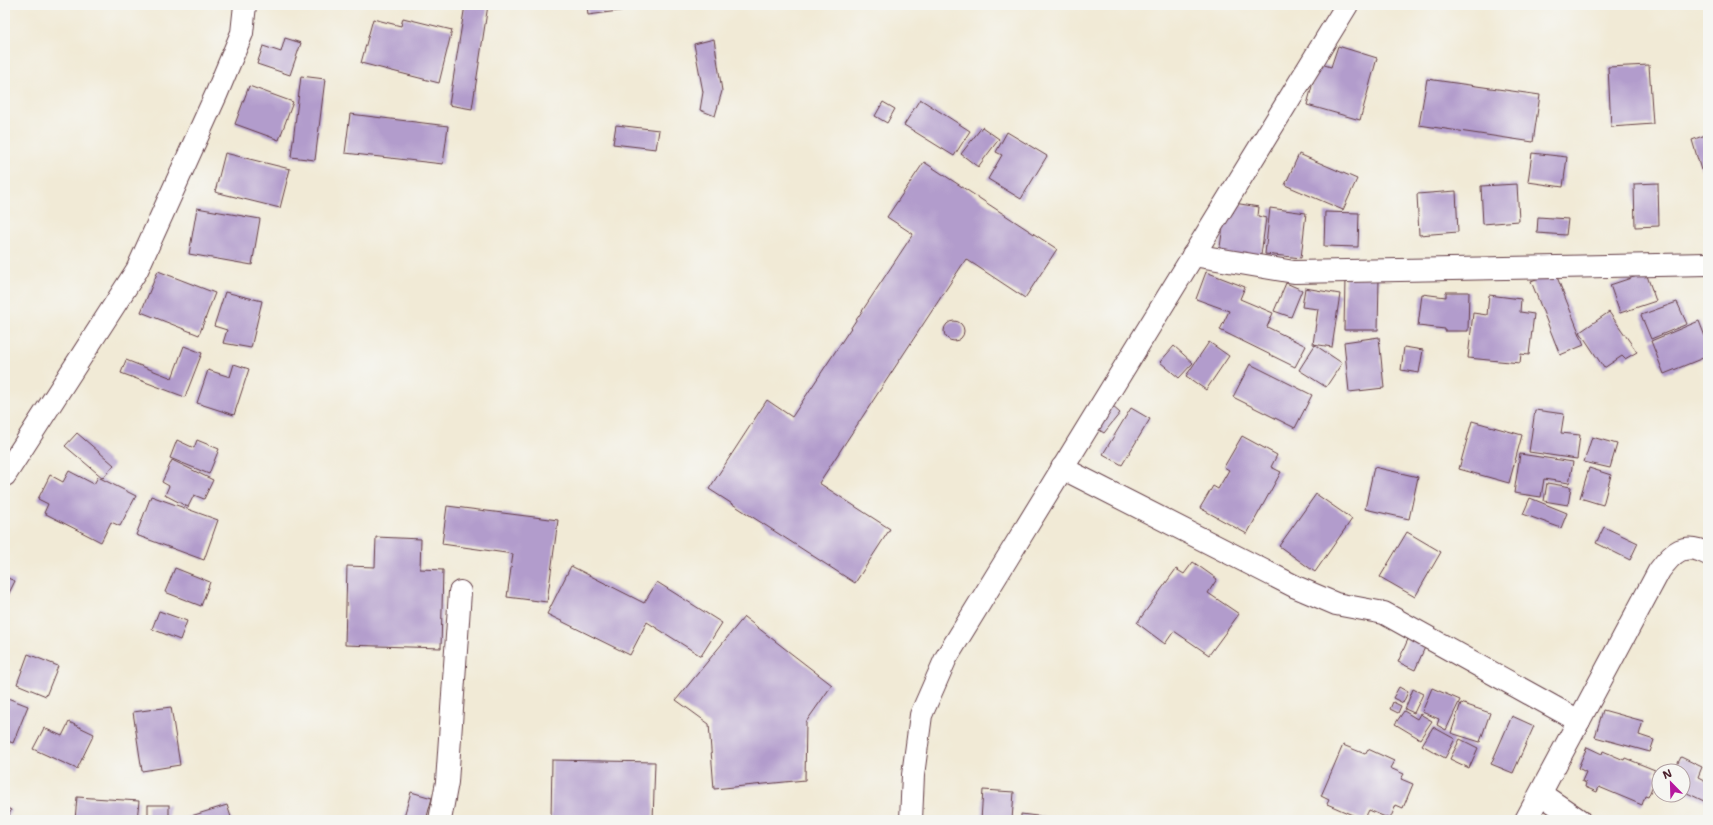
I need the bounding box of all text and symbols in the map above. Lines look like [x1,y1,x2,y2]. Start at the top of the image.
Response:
north arrow [1651,763,1691,803]
text: N [1660,766,1674,783]

